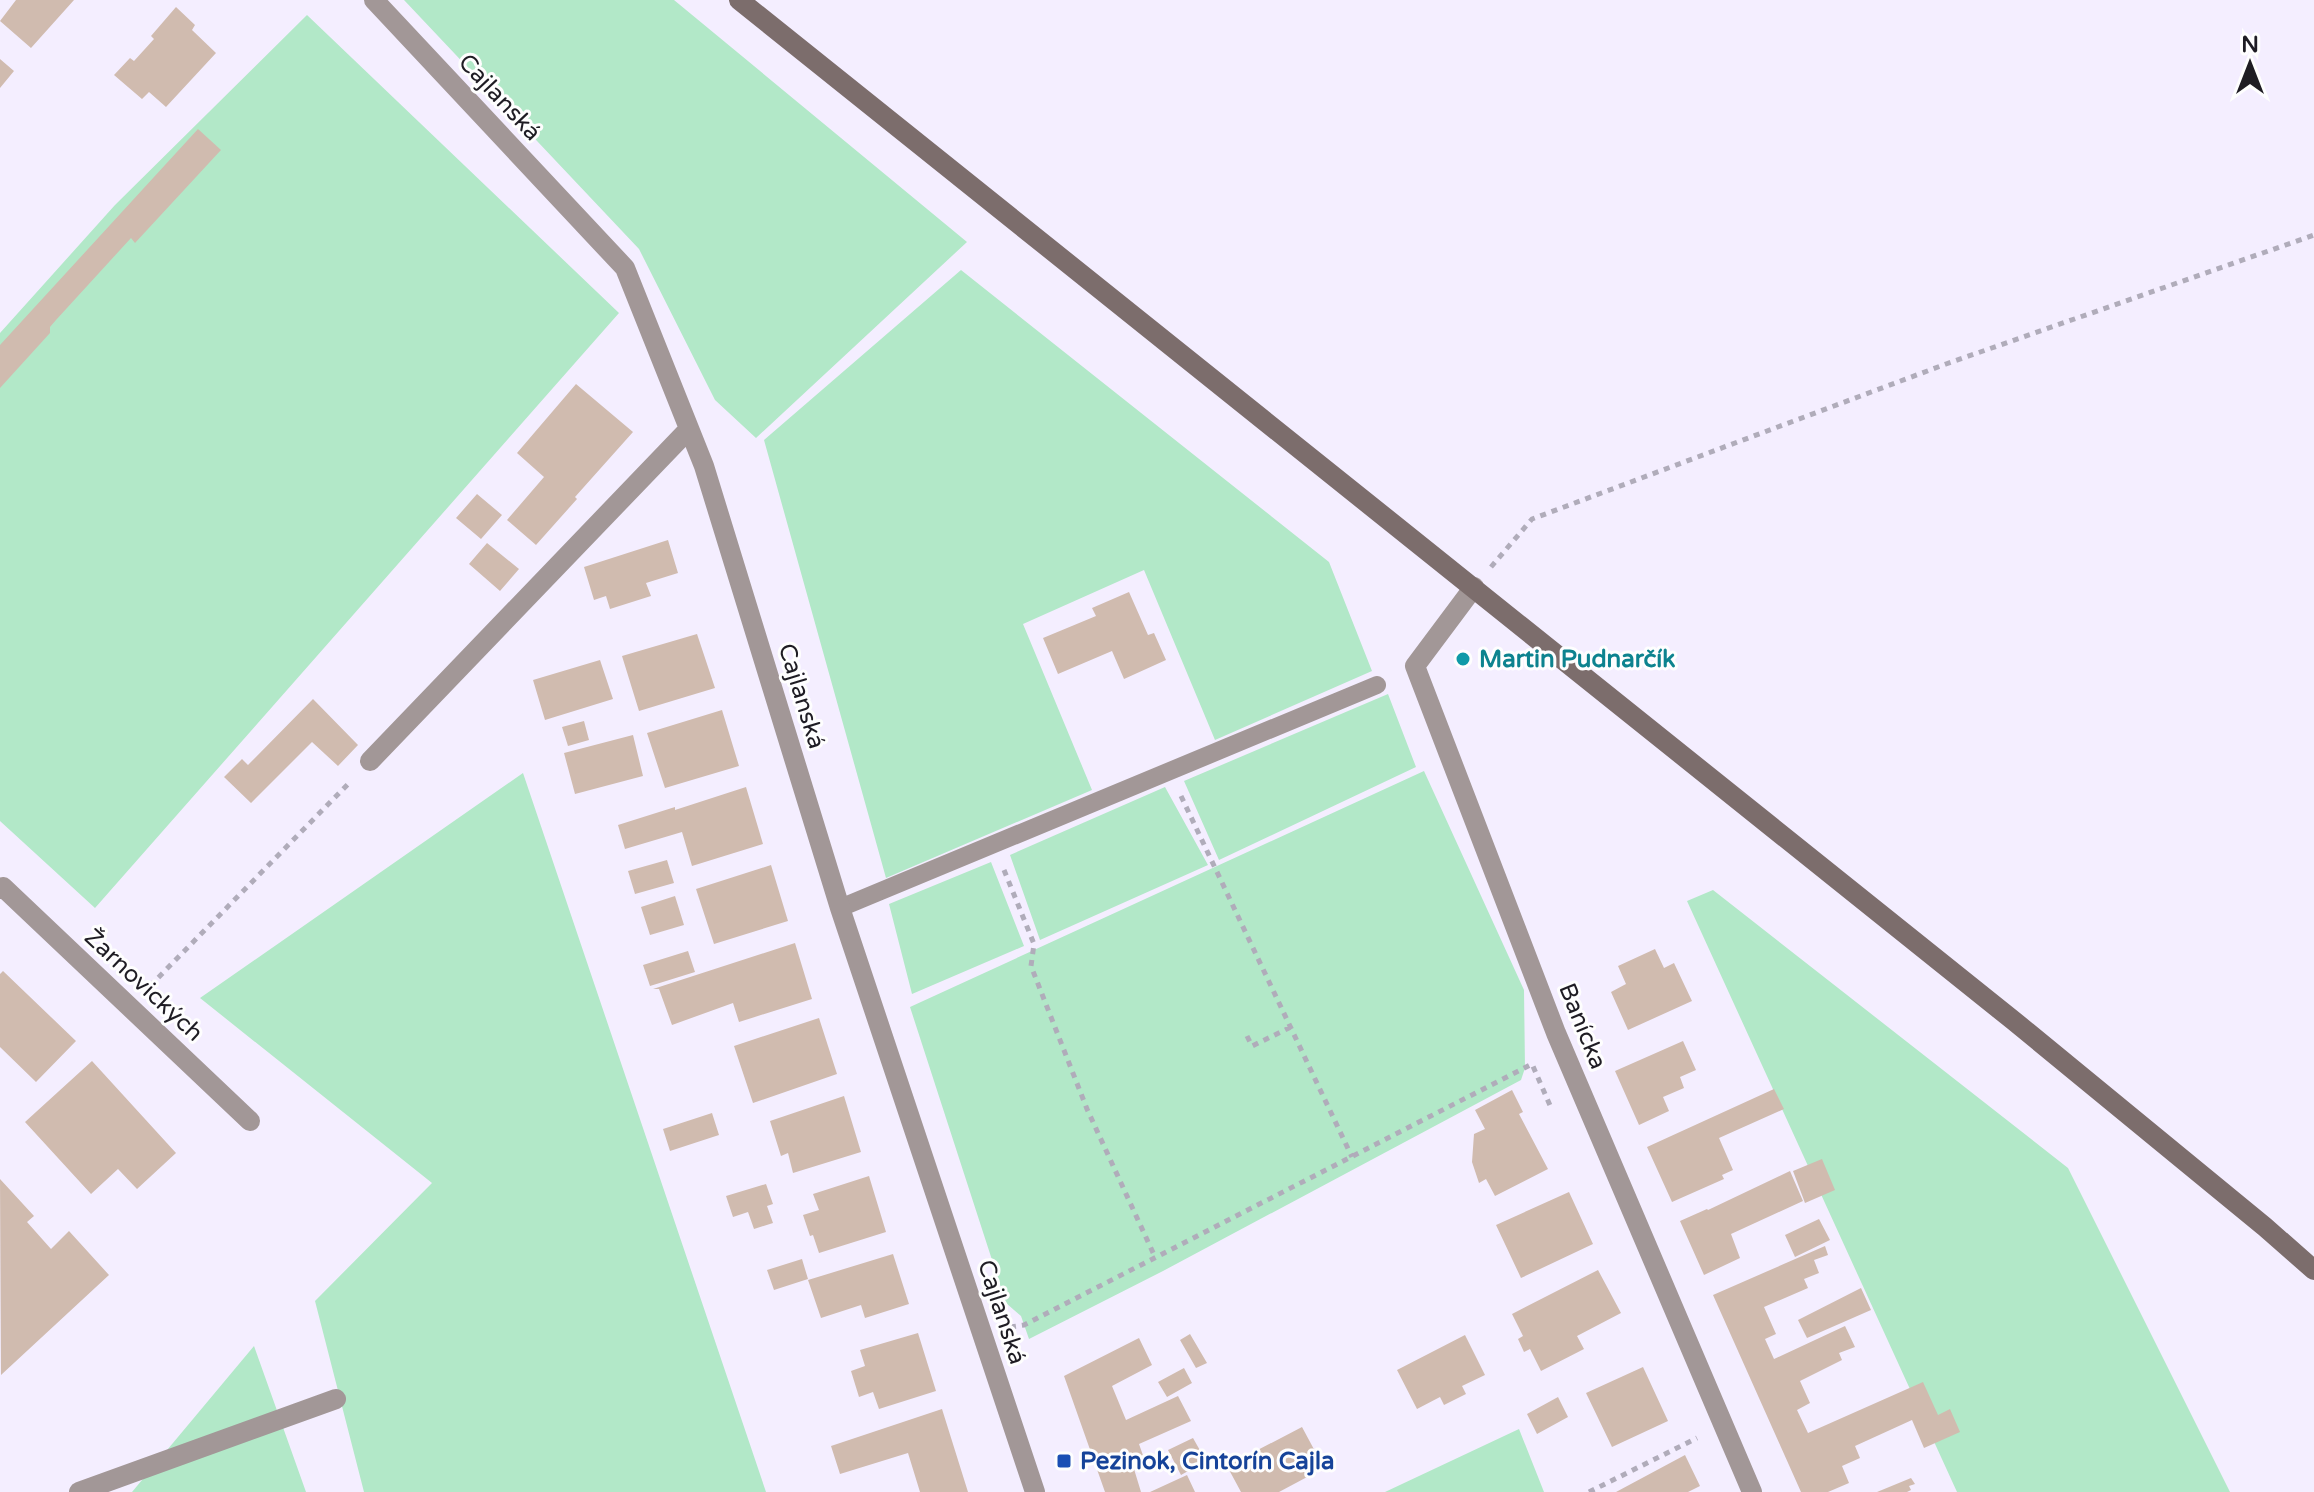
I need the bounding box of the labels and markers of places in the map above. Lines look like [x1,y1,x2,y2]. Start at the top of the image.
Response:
place label: Martin Pudnarčík [1479,645,1675,674]
marker: Martin Pudnarčík [1454,650,1472,668]
place label: Pezinok, Cintorín Cajla [1080,1447,1334,1476]
marker: Pezinok, Cintorín Cajla [1055,1452,1073,1470]

